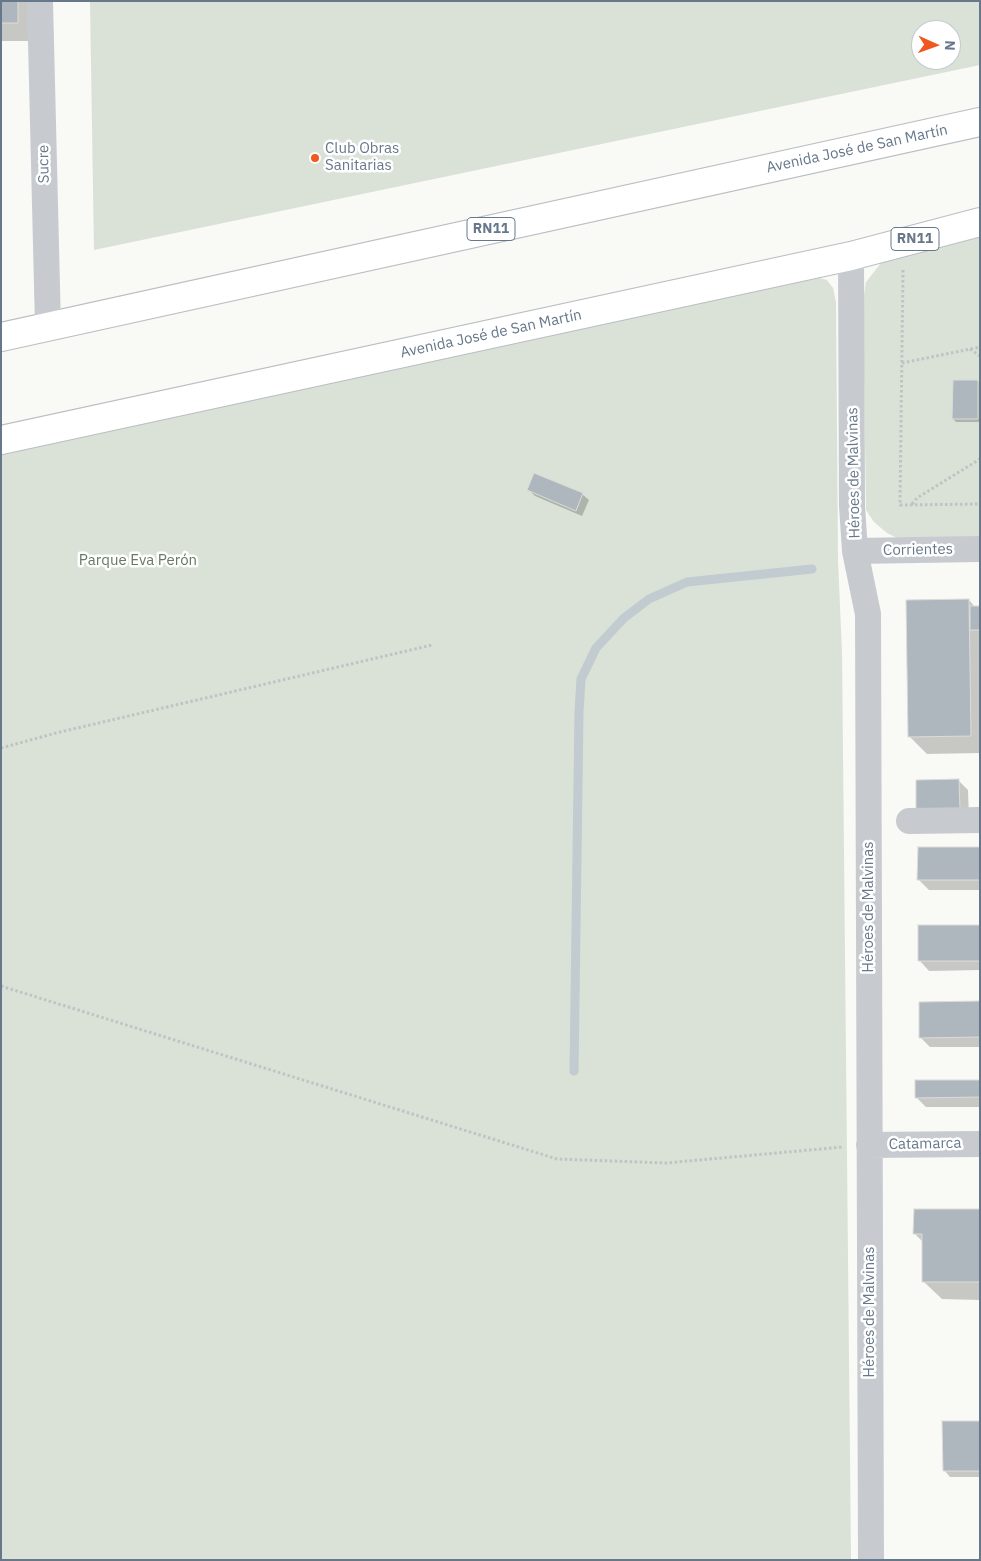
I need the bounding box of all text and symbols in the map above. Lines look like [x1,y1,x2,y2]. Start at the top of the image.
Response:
north arrow [911,20,961,70]
text: N [941,40,959,51]
street label: Avenida José de San Martín [765,121,949,177]
place label: Club Obras Sanitarias [325,140,399,175]
street label: Sucre [35,145,53,183]
marker: Club Obras Sanitarias [309,152,321,164]
road number: RN11 [467,218,515,240]
road number: RN11 [891,228,939,250]
street label: Avenida José de San Martín [399,306,583,362]
street label: Héroes de Malvinas [844,407,864,539]
street label: Corrientes [883,540,953,560]
park label: Parque Eva Perón [79,552,197,570]
street label: Héroes de Malvinas [860,841,878,973]
street label: Catamarca [889,1134,961,1154]
street label: Héroes de Malvinas [861,1246,879,1378]

